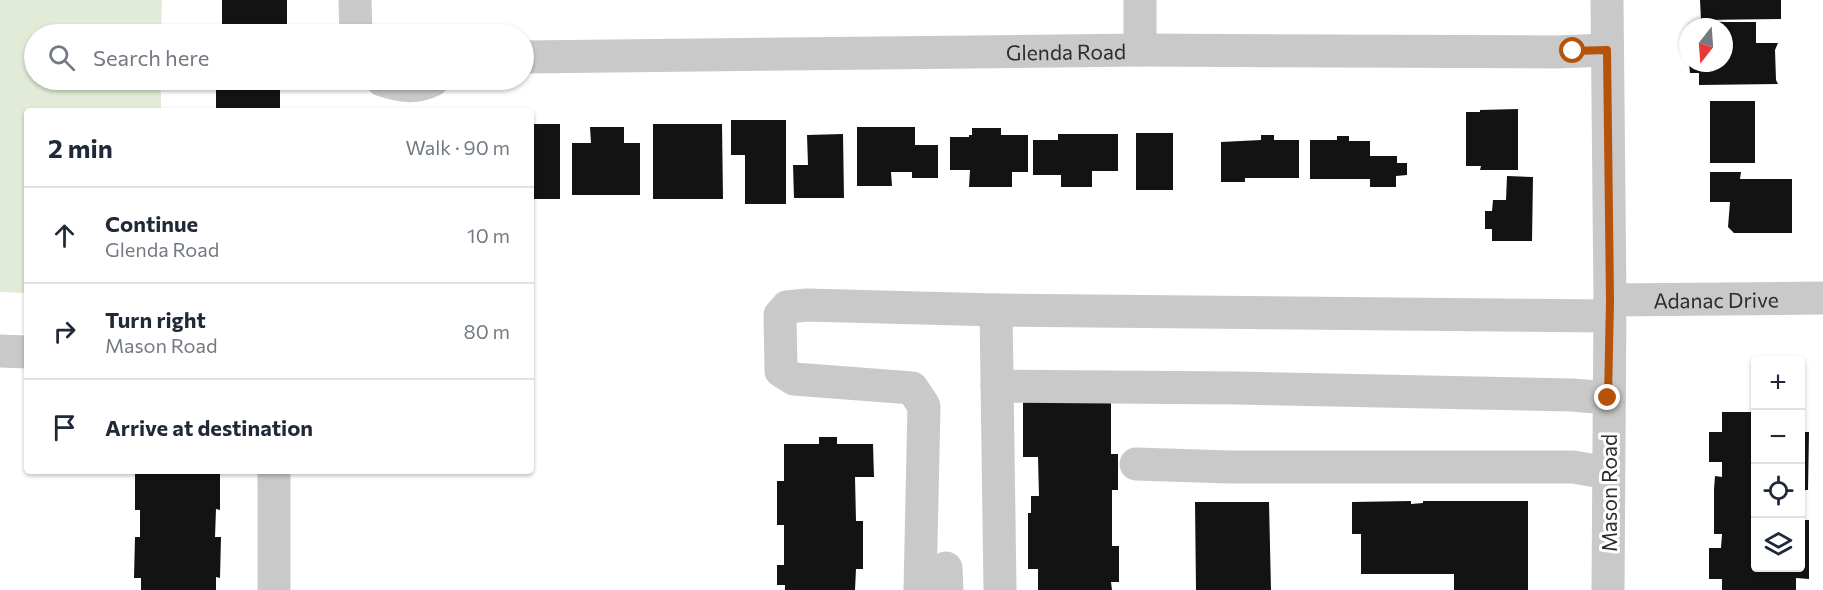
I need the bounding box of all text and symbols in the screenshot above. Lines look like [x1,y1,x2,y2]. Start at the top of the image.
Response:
north arrow [1679,18,1733,72]
search box [24,24,534,90]
route start [1559,37,1585,63]
street label: Glenda Road [1006,38,1126,64]
icon: search [45,41,78,74]
text: Search here [93,44,209,71]
text: 2 min [48,132,113,163]
text: Walk · 90 m [405,135,510,159]
text: Continue [105,210,198,237]
icon: ahead [48,219,81,252]
text: 10 m [467,223,510,247]
text: Glenda Road [105,237,219,261]
street label: Adanac Drive [1653,286,1779,312]
text: Turn right [105,306,206,333]
icon: right [48,315,81,348]
text: 80 m [464,319,510,343]
text: Mason Road [105,333,217,357]
map controls [1751,356,1805,572]
button: + [1751,356,1805,410]
route end [1594,384,1620,410]
button: − [1751,410,1805,464]
icon: arrive [48,411,81,444]
text: Arrive at destination [105,414,313,441]
street label: Mason Road [1596,434,1621,552]
button: locate [1751,464,1805,518]
button: layers [1751,518,1805,572]

